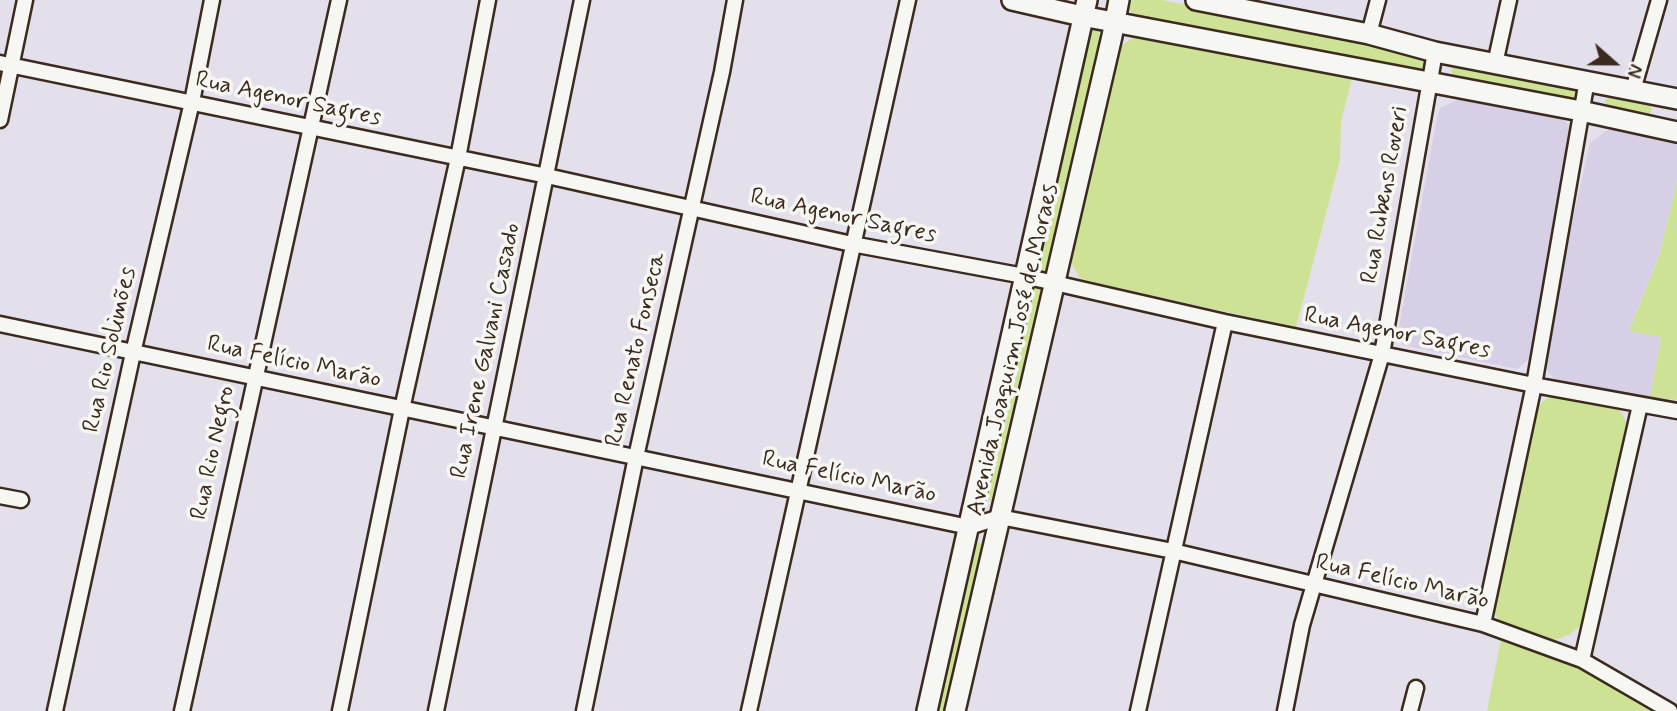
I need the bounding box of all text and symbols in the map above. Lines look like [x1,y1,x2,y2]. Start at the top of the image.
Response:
north arrow [1579,28,1649,98]
text: N [1620,60,1648,81]
street label: Rua Agenor Sagres [192,66,384,134]
street label: Rua Rubens Roveri [1356,104,1416,286]
street label: Avenida Joaquim José de Moraes [962,181,1066,519]
street label: Rua Agenor Sagres [747,183,939,251]
street label: Rua Irene Galvani Casado [446,221,528,481]
street label: Rua Renato Fonseca [601,250,673,450]
street label: Rua Rio Solimões [78,264,144,436]
street label: Rua Agenor Sagres [1301,302,1493,366]
street label: Rua Felício Marão [204,331,384,395]
street label: Rua Rio Negro [186,383,242,523]
street label: Rua Felício Marão [759,446,939,510]
street label: Rua Felício Marão [1312,549,1492,617]

